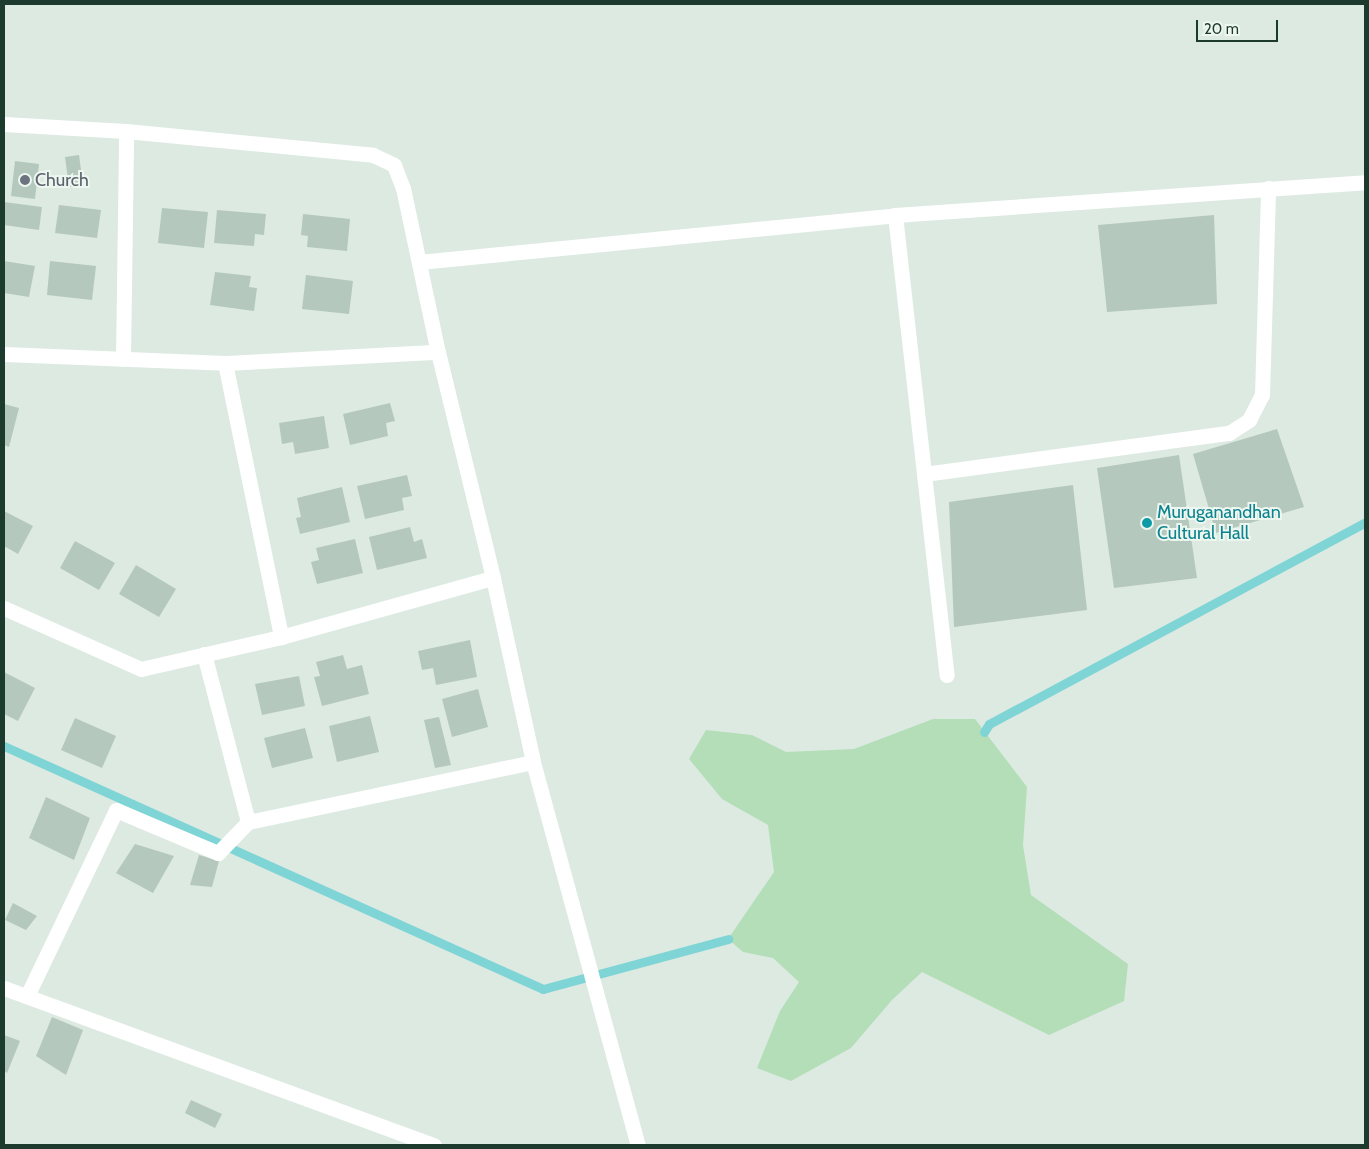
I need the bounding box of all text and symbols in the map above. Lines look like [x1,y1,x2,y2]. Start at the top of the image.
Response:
scale bar [1199,10,1282,42]
text: 20 m [1204,20,1239,38]
place label: Church [35,169,89,191]
marker: Church [19,174,31,186]
place label: Muruganandhan Cultural Hall [1157,502,1281,544]
marker: Muruganandhan Cultural Hall [1141,517,1153,529]

